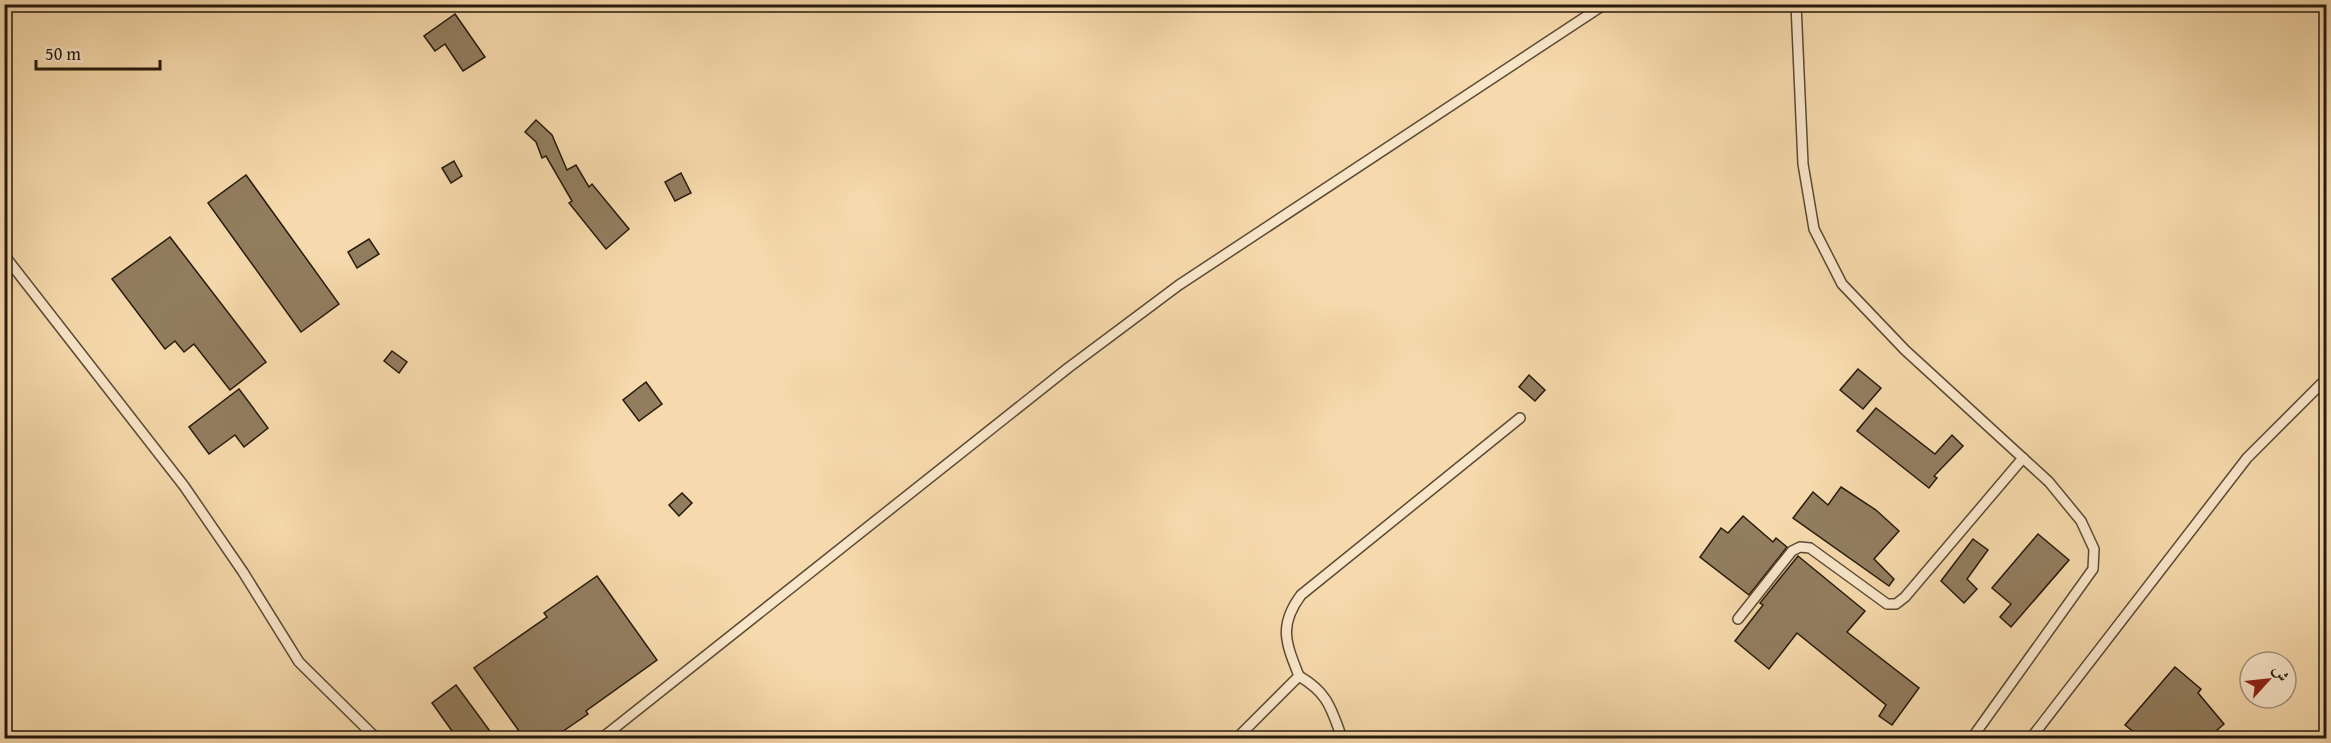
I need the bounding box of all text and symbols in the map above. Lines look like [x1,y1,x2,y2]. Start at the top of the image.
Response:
scale bar [36,33,160,71]
text: 50 m [45,40,81,67]
north arrow [2238,650,2298,710]
text: ش [2267,661,2296,686]

